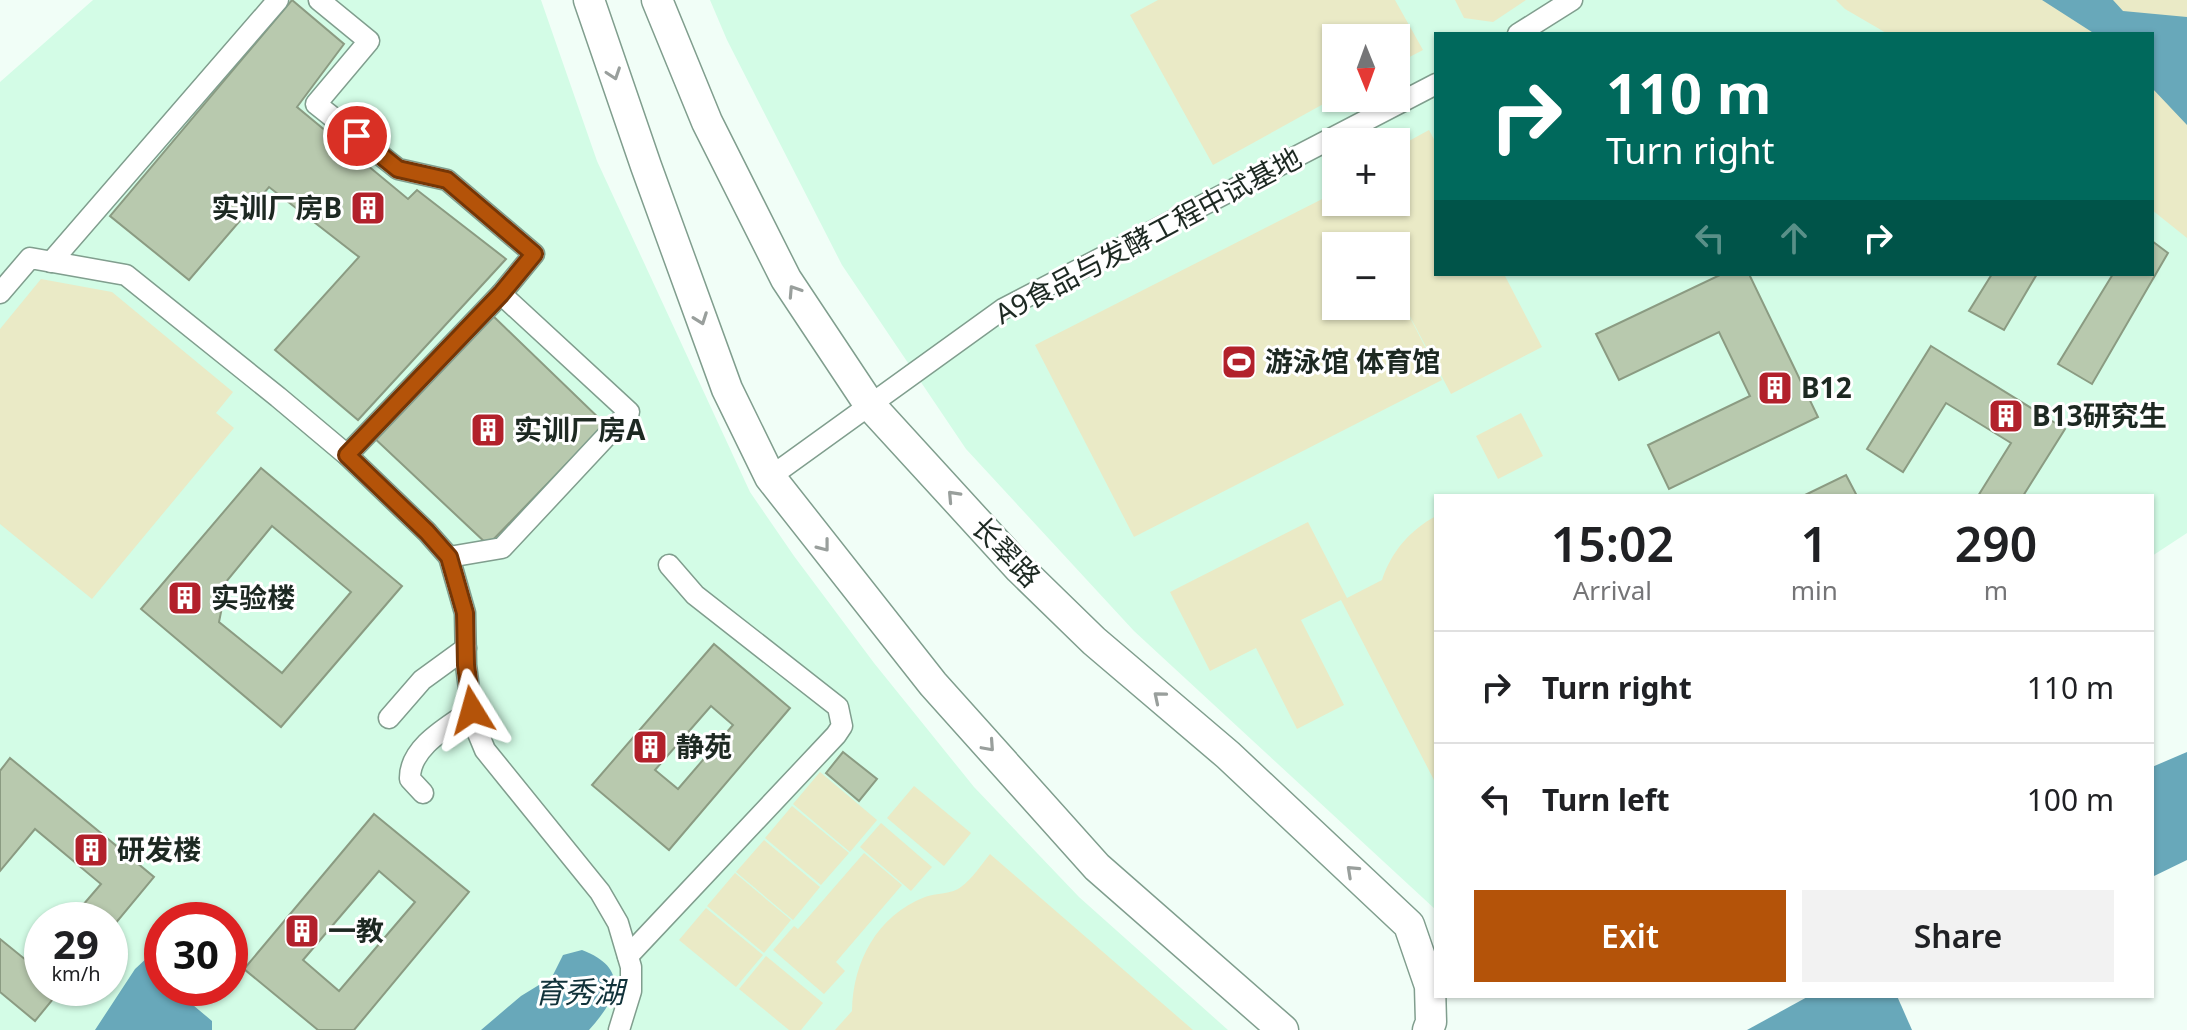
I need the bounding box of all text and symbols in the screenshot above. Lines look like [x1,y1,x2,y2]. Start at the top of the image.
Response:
north arrow [1322,24,1410,112]
map controls [1322,24,1410,320]
text: 110 m [1606,54,1771,130]
icon: right [1474,64,1578,168]
one-way arrow [605,66,621,80]
pin [323,102,391,170]
icon: arrive [335,114,379,158]
text: Turn right [1606,126,1774,175]
button: + [1322,128,1410,216]
street label: A9食品与发酵工程中试基地 [988,138,1307,332]
place label: 实训厂房B [211,188,342,226]
building icon: 实训厂房B [349,189,387,227]
icon: left [1688,216,1732,260]
icon: ahead [1772,216,1816,260]
icon: right [1856,216,1900,260]
button: − [1322,232,1410,320]
one-way arrow [789,286,804,300]
one-way arrow [691,311,708,325]
place label: 游泳馆 体育馆 [1265,342,1440,380]
sports icon: 游泳馆 体育馆 [1220,343,1258,381]
place label: B12 [1801,368,1852,406]
building icon: B12 [1756,369,1794,407]
place label: B13研究生 [2032,396,2167,434]
building icon: B13研究生 [1987,397,2025,435]
place label: 实训厂房A [514,410,646,448]
building icon: 实训厂房A [469,411,507,449]
one-way arrow [948,491,962,506]
street label: 长翠路 [964,508,1050,595]
text: 15:02 [1551,511,1674,576]
text: 1 [1801,511,1828,576]
text: 290 [1955,511,2037,576]
one-way arrow [814,537,828,552]
text: Arrival [1573,572,1652,608]
text: min [1791,572,1838,608]
text: m [1984,572,2008,608]
place label: 实验楼 [211,578,295,616]
building icon: 实验楼 [166,579,204,617]
icon: right [1474,665,1518,709]
text: Turn right [1542,667,1692,708]
text: 110 m [2027,667,2114,708]
position arrow [430,668,514,752]
one-way arrow [1154,692,1169,707]
place label: 静苑 [676,727,732,765]
building icon: 静苑 [631,728,669,766]
one-way arrow [979,737,994,752]
icon: left [1474,777,1518,821]
text: Turn left [1542,779,1670,820]
text: 100 m [2027,779,2114,820]
place label: 研发楼 [117,830,201,868]
building icon: 研发楼 [72,831,110,869]
one-way arrow [1347,866,1361,881]
button: Exit [1474,890,1786,982]
button: Share [1802,890,2114,982]
speed limit sign: 30 [144,902,248,1006]
place label: 一教 [328,911,384,949]
building icon: 一教 [283,912,321,950]
text: 29 [53,916,99,971]
text: km/h [51,960,101,987]
water label: 育秀湖 [534,971,628,1012]

